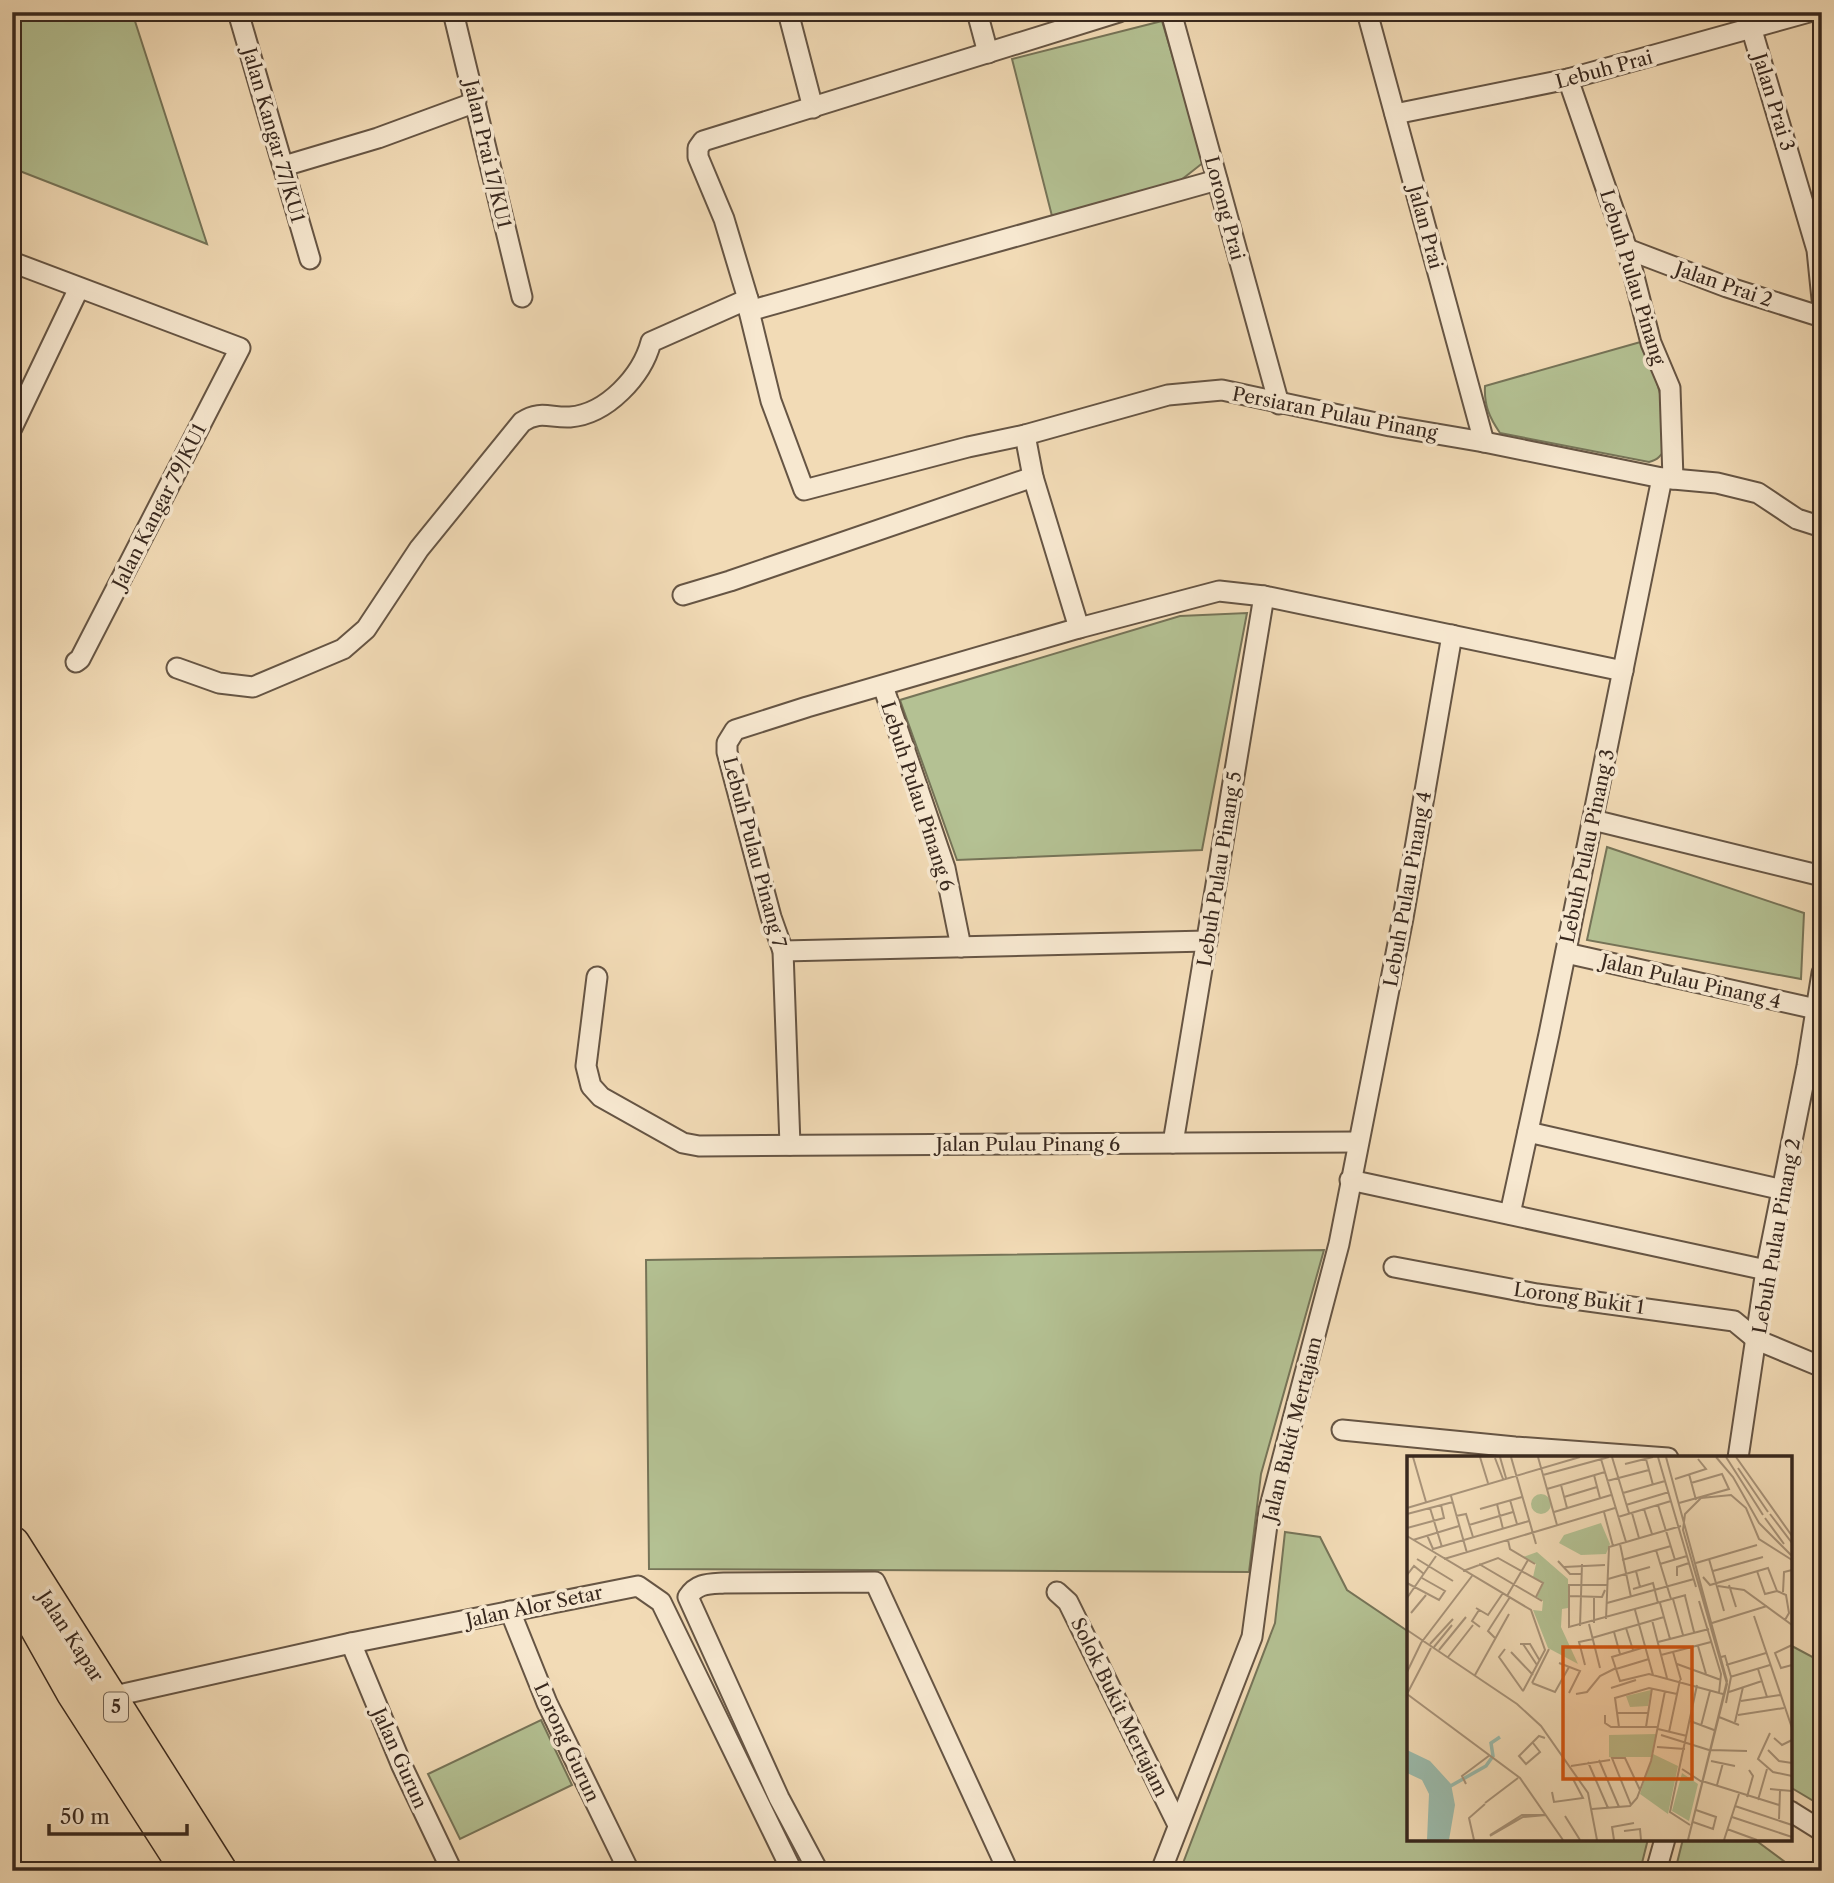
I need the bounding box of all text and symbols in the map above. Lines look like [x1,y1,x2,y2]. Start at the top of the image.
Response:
street label: Jalan Kangar 77/KU1 [237,42,309,225]
street label: Lebuh Prai [1553,45,1655,93]
street label: Jalan Prai 3 [1747,48,1799,154]
street label: Jalan Prai 17/KU1 [459,75,516,230]
street label: Lorong Prai [1200,154,1249,263]
street label: Jalan Prai [1403,180,1448,272]
street label: Lebuh Pulau Pinang [1595,187,1670,368]
street label: Jalan Prai 2 [1669,256,1776,312]
street label: Persiaran Pulau Pinang [1230,382,1440,445]
street label: Jalan Kangar 79/KU1 [106,420,211,595]
street label: Lebuh Pulau Pinang 6 [876,698,959,894]
street label: Lebuh Pulau Pinang 3 [1556,747,1619,945]
street label: Lebuh Pulau Pinang 7 [718,754,791,951]
street label: Lebuh Pulau Pinang 5 [1193,770,1246,968]
street label: Lebuh Pulau Pinang 4 [1379,790,1436,989]
street label: Jalan Pulau Pinang 4 [1596,949,1783,1013]
street label: Jalan Pulau Pinang 6 [933,1133,1120,1156]
street label: Lebuh Pulau Pinang 2 [1748,1136,1805,1336]
street label: Lorong Bukit 1 [1512,1278,1646,1319]
street label: Jalan Bukit Mertajam [1258,1334,1327,1527]
inset map [1407,1456,1792,1841]
street label: Jalan Alor Setar [461,1581,605,1633]
street label: Jalan Kapar [31,1584,108,1686]
street label: Solok Bukit Mertajam [1066,1614,1173,1801]
street label: Lorong Gurun [529,1679,604,1806]
road number: 5 [104,1692,128,1722]
street label: Jalan Gurun [366,1702,432,1812]
scale bar [49,1792,187,1836]
text: 50 m [60,1804,110,1829]

